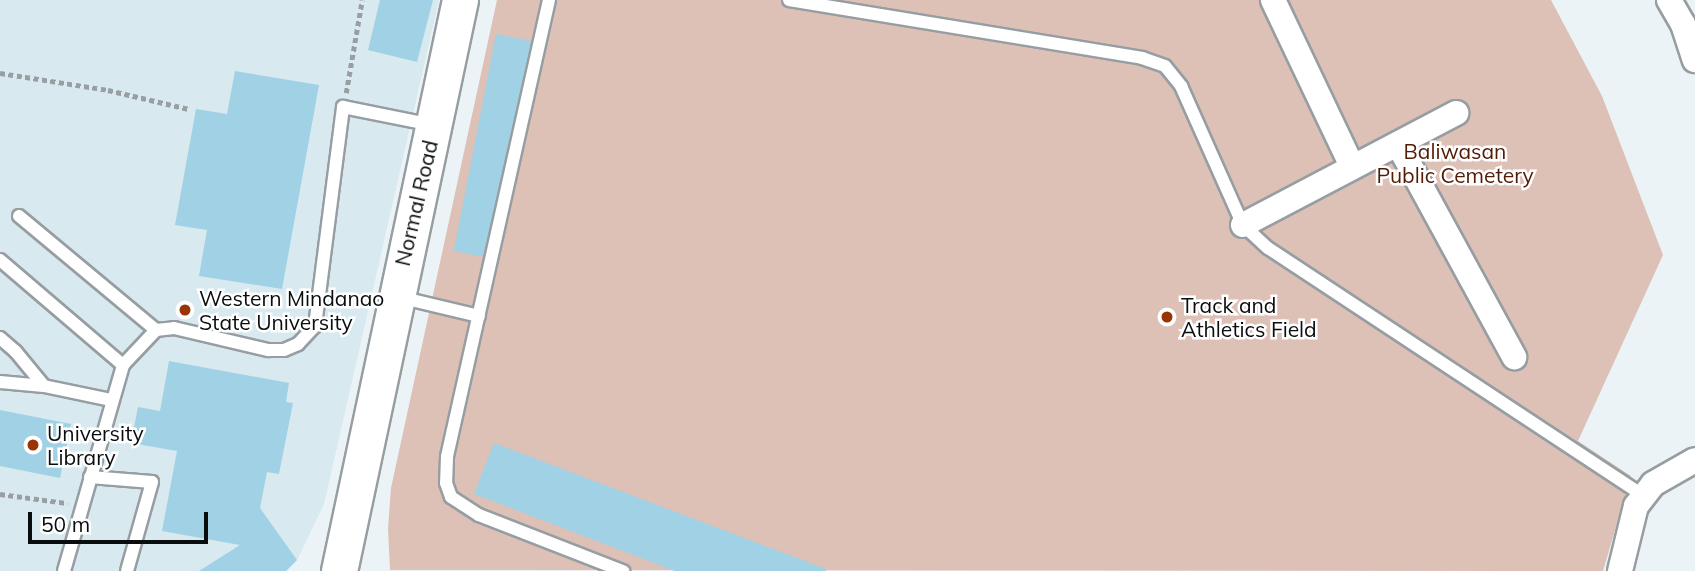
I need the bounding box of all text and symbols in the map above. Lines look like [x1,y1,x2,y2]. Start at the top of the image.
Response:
street label: Normal Road [389,138,443,268]
park label: Baliwasan Public Cemetery [1376,138,1534,188]
place label: Western Mindanao State University [199,285,384,335]
place label: Track and Athletics Field [1181,292,1317,342]
marker: Western Mindanao State University [177,302,193,318]
marker: Track and Athletics Field [1159,309,1175,325]
place label: University Library [47,420,144,470]
marker: University Library [25,437,41,453]
scale bar [32,498,212,542]
text: 50 m [41,511,90,537]

